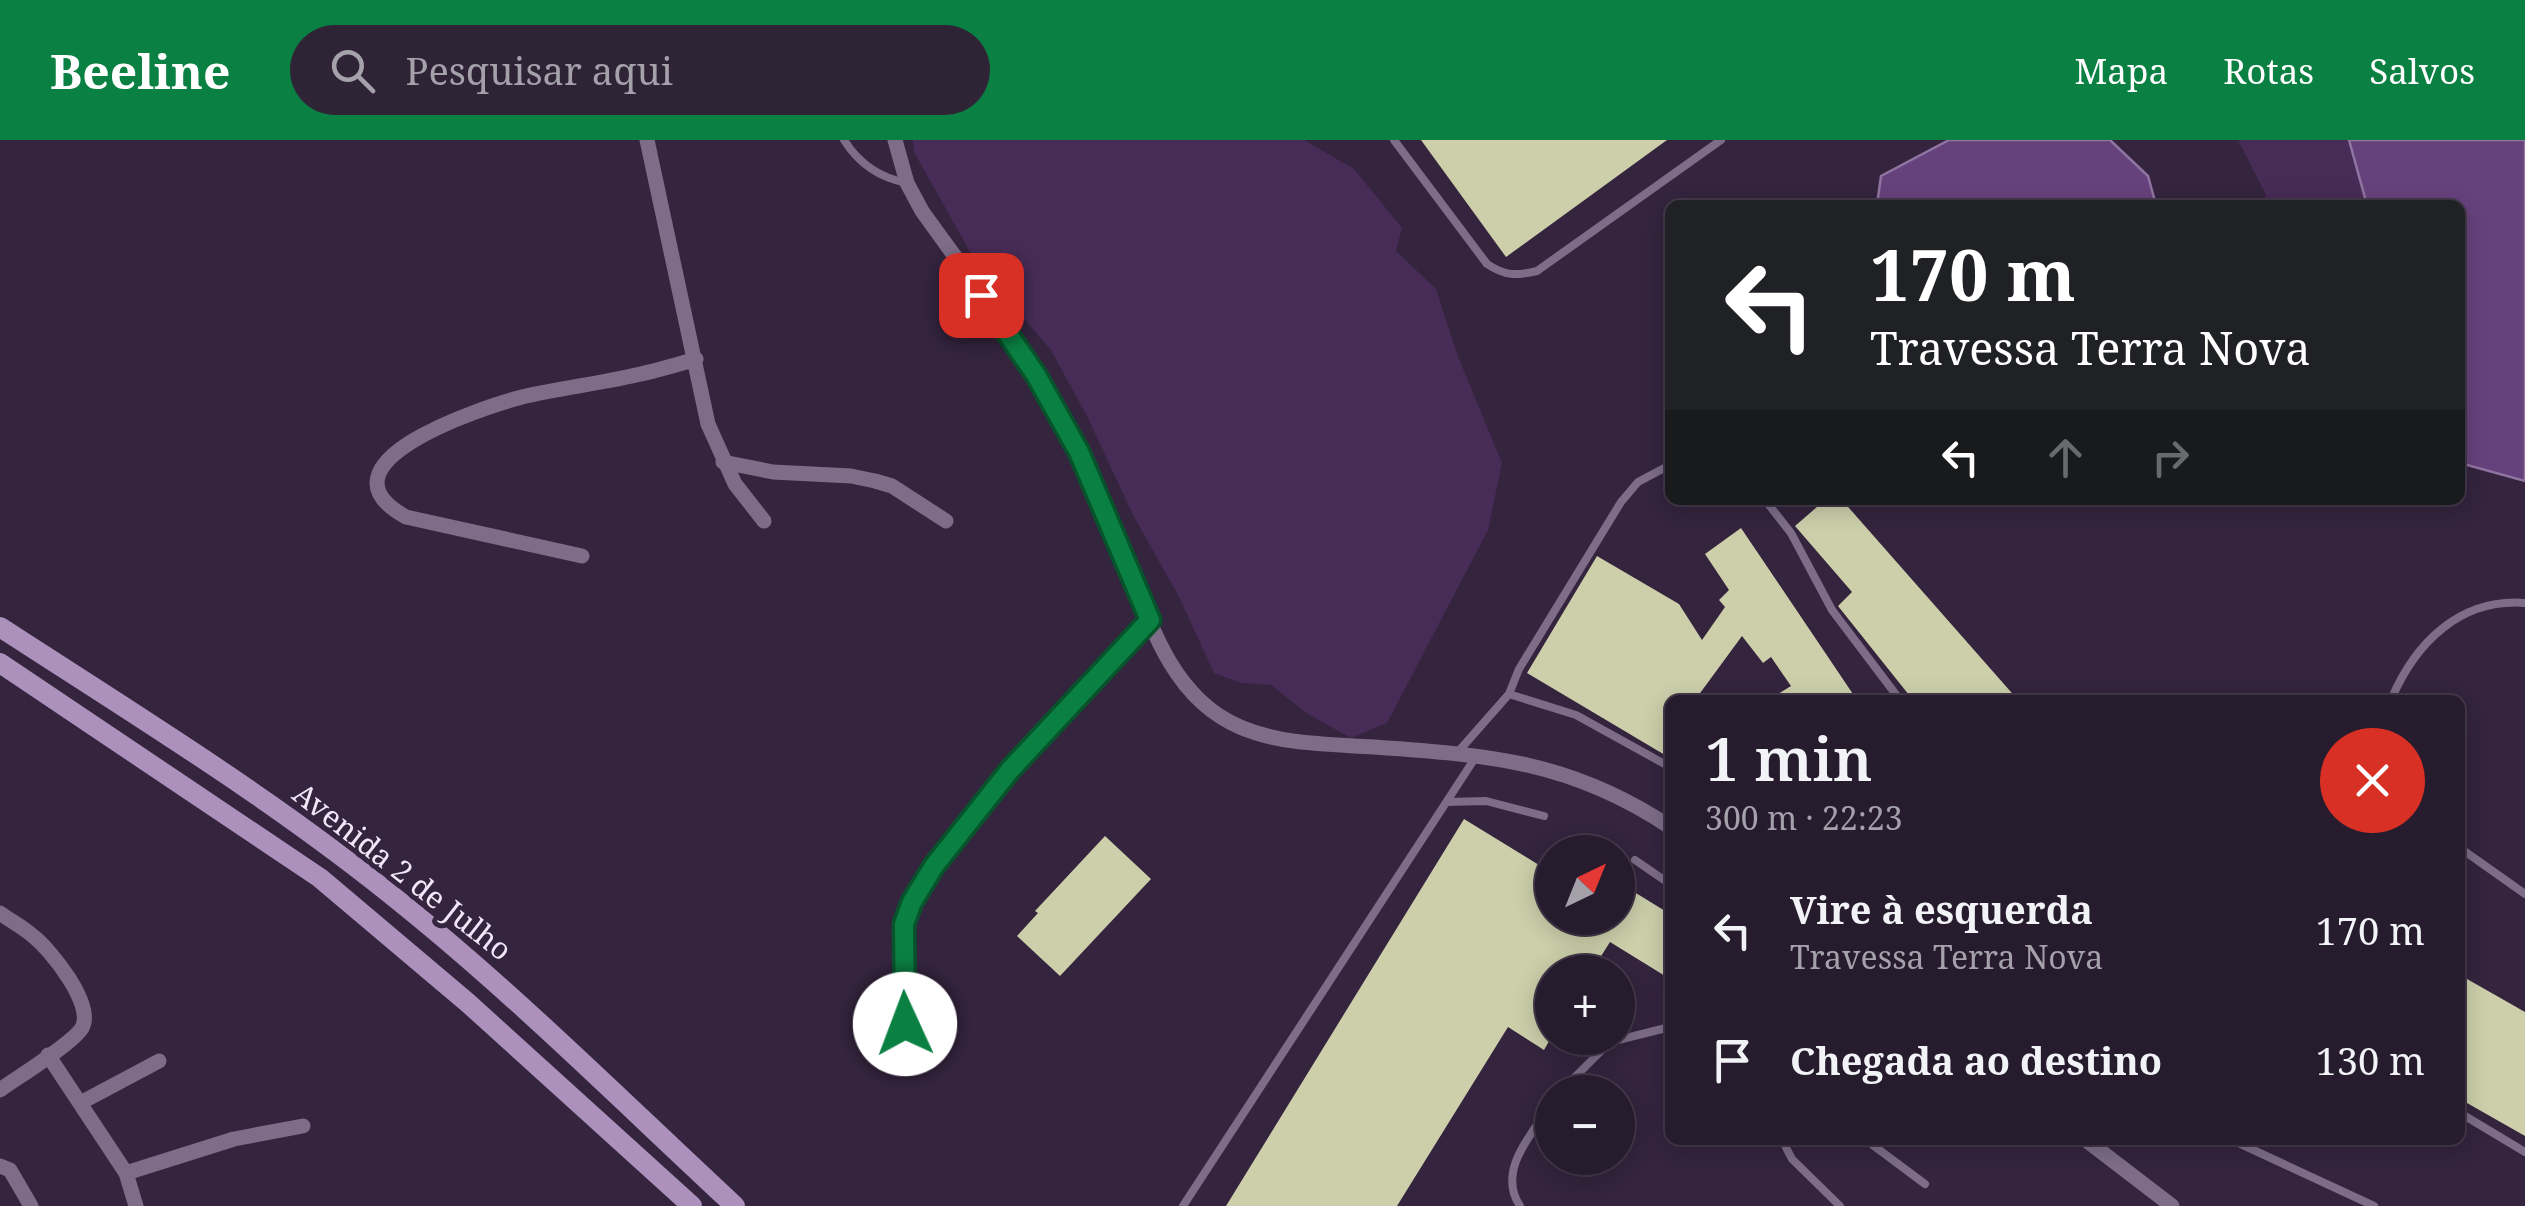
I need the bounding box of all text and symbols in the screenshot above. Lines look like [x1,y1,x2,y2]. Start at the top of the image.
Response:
search box [290,25,990,115]
text: Beeline [50,38,230,103]
icon: search [325,43,380,98]
text: Pesquisar aqui [405,44,673,96]
text: Mapa [2074,47,2168,94]
text: Rotas [2223,47,2314,94]
text: Salvos [2369,47,2475,94]
text: 170 m [1870,226,2076,322]
icon: left [1705,240,1835,370]
pin [939,253,1024,338]
icon: arrive [954,268,1009,323]
text: Travessa Terra Nova [1870,317,2311,378]
icon: left [1933,430,1988,485]
icon: ahead [2038,430,2093,485]
icon: right [2143,430,2198,485]
text: 1 min [1705,717,1873,799]
button: close [2320,728,2425,833]
street label: Avenida 2 de Julho [285,772,521,969]
text: 300 m · 22:23 [1705,796,1903,839]
north arrow [1535,835,1635,935]
map controls [1535,835,1635,1175]
text: Vire à esquerda [1790,883,2093,935]
icon: left [1705,903,1760,958]
text: 170 m [2315,904,2425,956]
text: Travessa Terra Nova [1790,935,2103,978]
button: + [1535,955,1635,1055]
position arrow [853,972,957,1076]
icon: arrive [1705,1033,1760,1088]
text: Chegada ao destino [1790,1034,2162,1086]
text: 130 m [2315,1034,2425,1086]
button: − [1535,1075,1635,1175]

